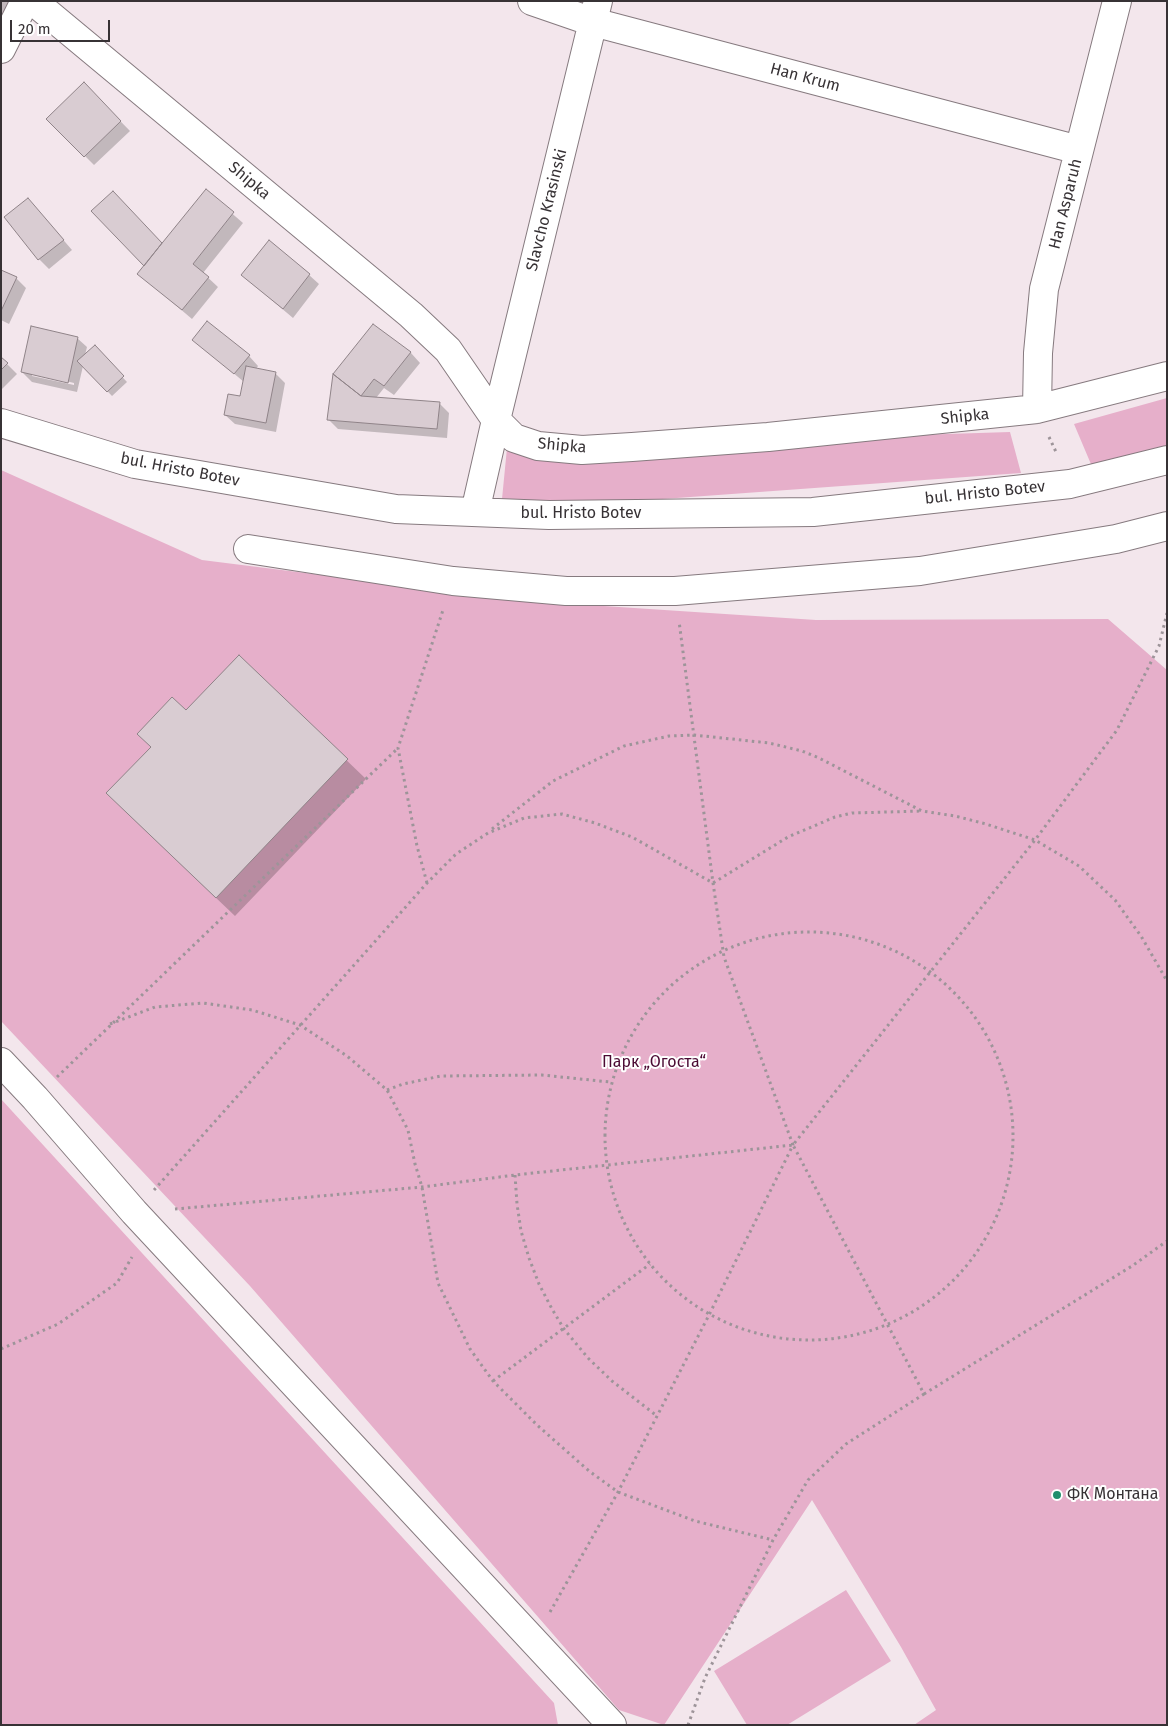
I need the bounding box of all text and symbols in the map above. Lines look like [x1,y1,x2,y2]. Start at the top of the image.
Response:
scale bar [12,10,112,42]
text: 20 m [18,20,51,38]
street label: Han Krum [768,59,842,97]
street label: Slavcho Krasinski [523,147,571,273]
street label: Han Asparuh [1045,157,1087,251]
street label: Shipka [224,158,274,204]
street label: Shipka [940,405,990,429]
street label: Shipka [537,434,587,458]
street label: bul. Hristo Botev [119,449,241,491]
street label: bul. Hristo Botev [924,477,1046,509]
street label: bul. Hristo Botev [521,504,641,524]
park label: Парк „Огоста“ [602,1053,706,1073]
place label: ФК Монтана [1067,1485,1159,1505]
marker: ФК Монтана [1051,1489,1063,1501]

